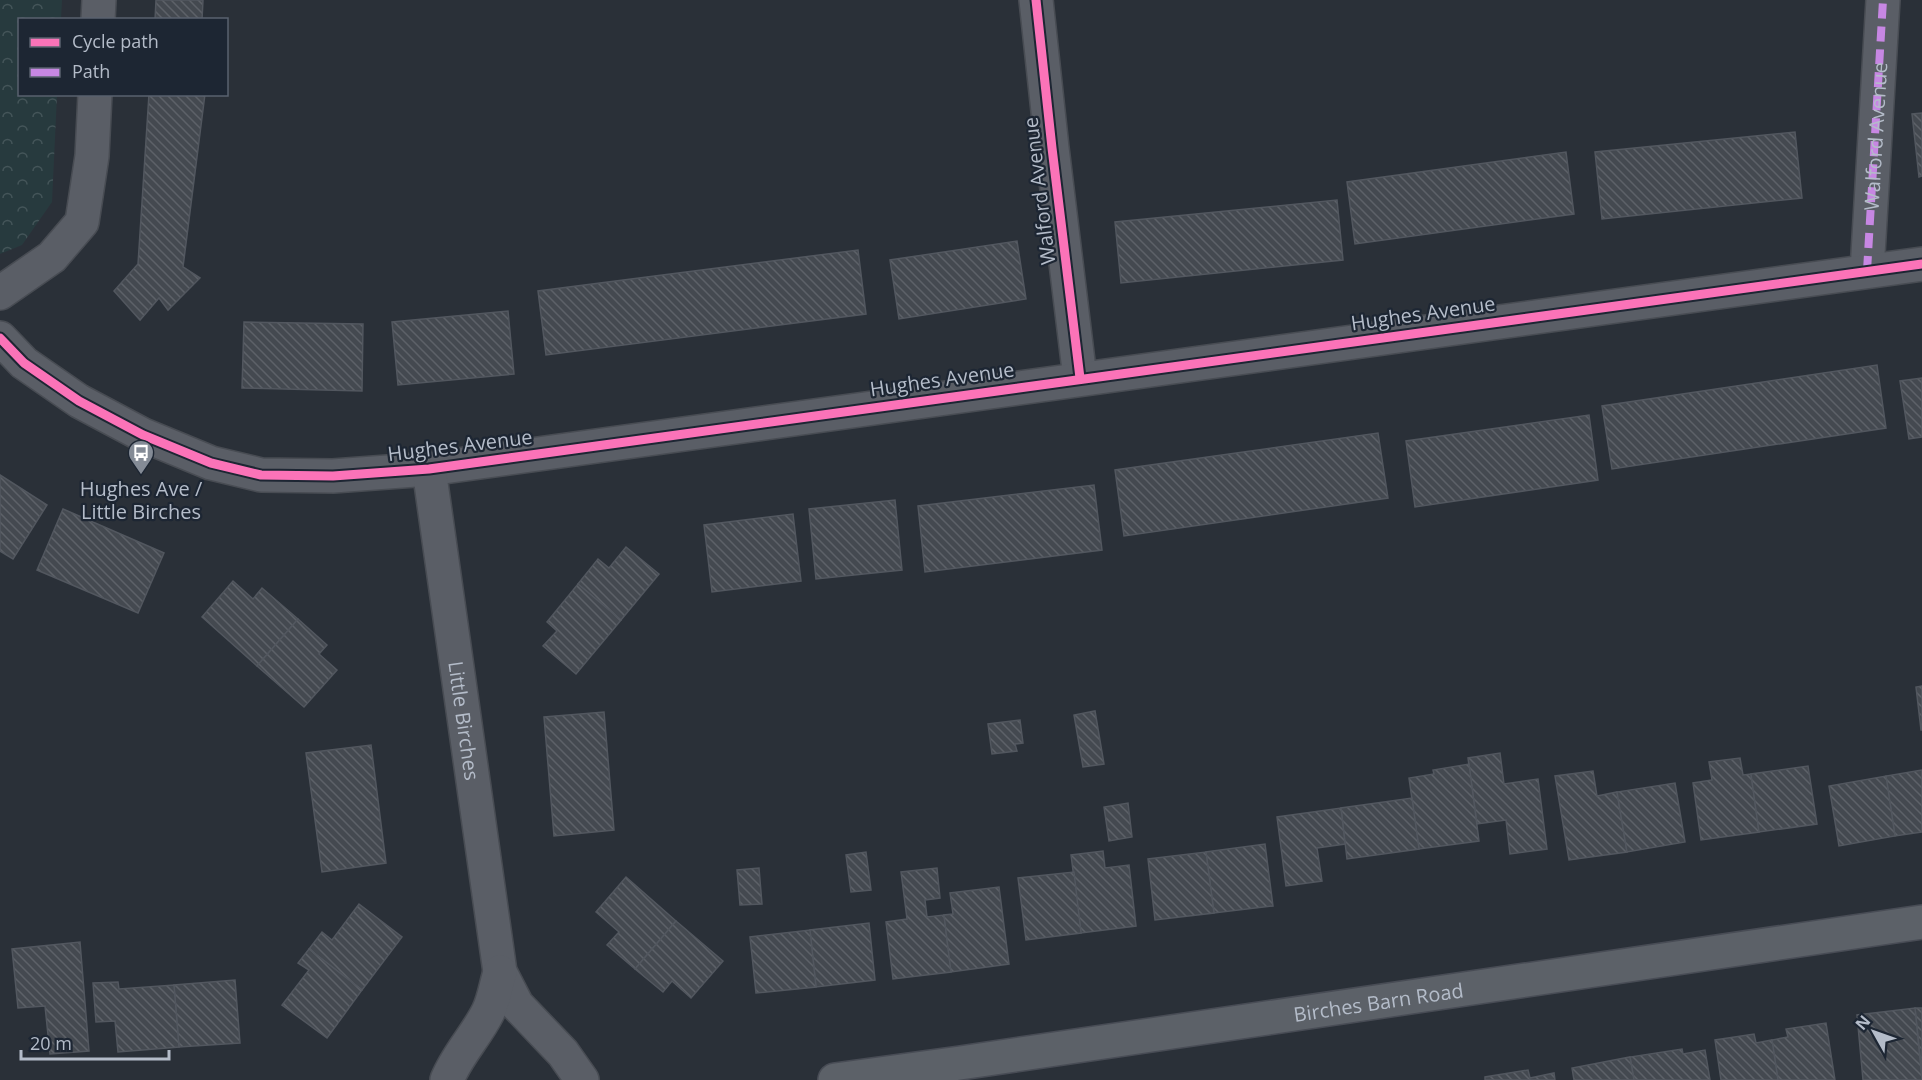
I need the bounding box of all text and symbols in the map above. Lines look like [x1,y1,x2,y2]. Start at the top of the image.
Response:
legend [18,18,228,96]
text: Cycle path [72,29,159,53]
text: Path [72,59,110,83]
street label: Walford Avenue [1857,61,1893,211]
street label: Walford Avenue [1017,116,1061,266]
street label: Hughes Avenue [1349,289,1497,337]
street label: Hughes Avenue [868,355,1016,403]
street label: Hughes Avenue [386,423,534,467]
bus stop icon: Hughes Ave / Little Birches [126,438,156,476]
place label: Hughes Ave / Little Birches [80,475,203,525]
street label: Little Birches [443,659,486,782]
street label: Birches Barn Road [1292,976,1465,1027]
north arrow [1844,1002,1904,1062]
text: N [1850,1010,1875,1034]
scale bar [21,1023,170,1061]
text: 20 m [30,1031,72,1055]

